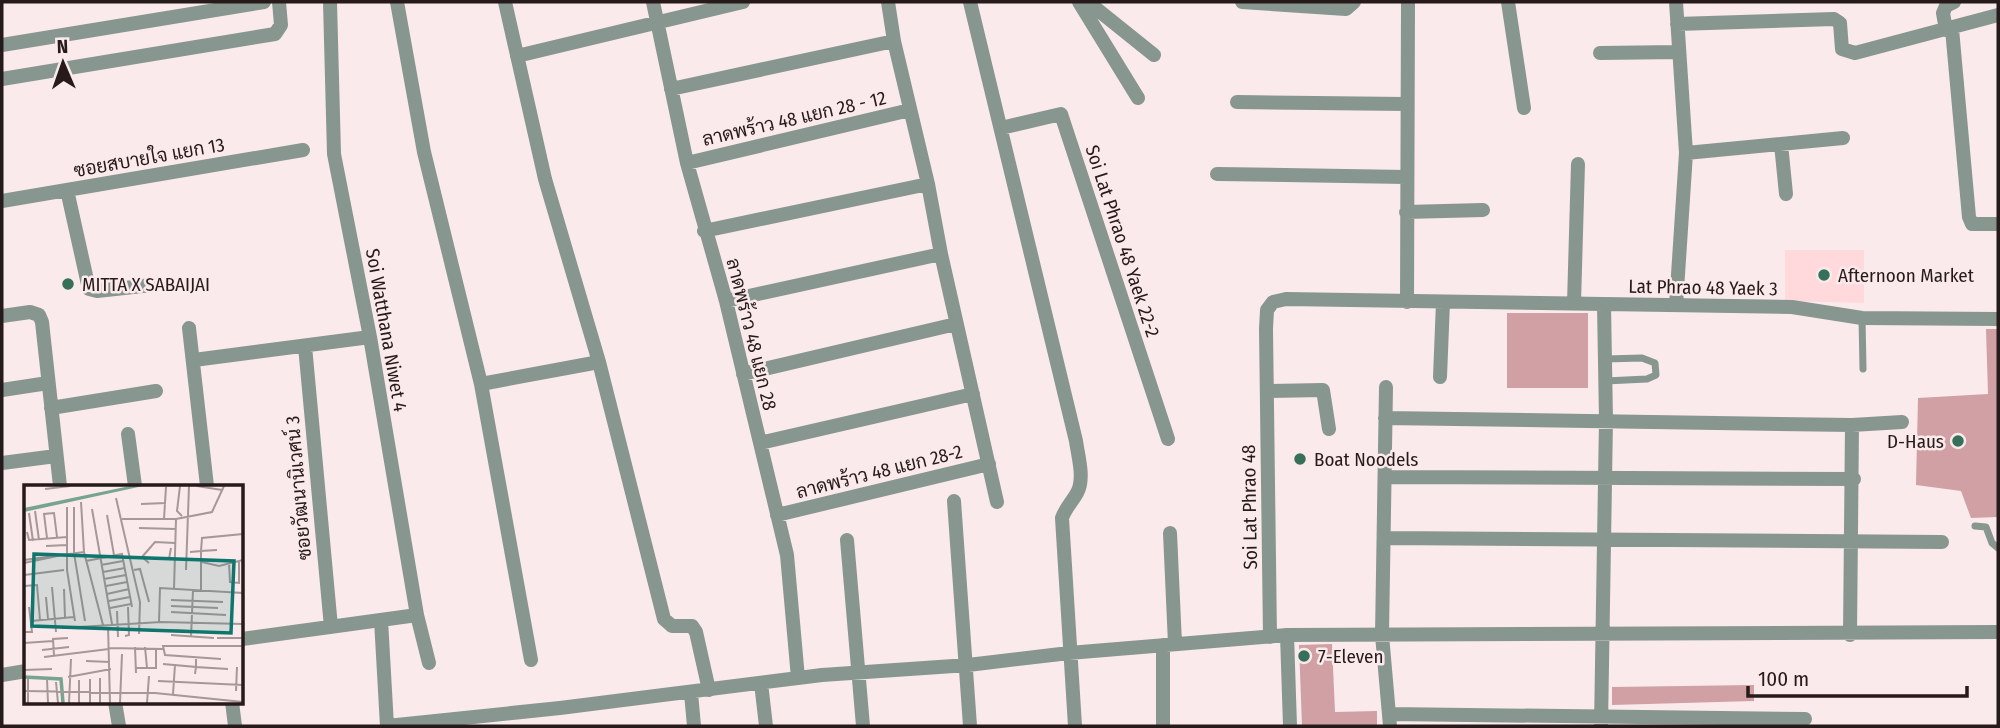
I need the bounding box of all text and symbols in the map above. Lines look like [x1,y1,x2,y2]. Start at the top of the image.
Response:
north arrow [28,28,98,98]
text: N [56,35,69,58]
street label: ลาดพร้าว 48 แยก 28 - 12 [700,86,888,151]
street label: ซอยสบายใจ แยก 13 [72,132,226,182]
street label: Soi Lat Phrao 48 Yaek 22-2 [1081,142,1164,340]
street label: Soi Watthana Niwet 4 [361,247,412,413]
street label: ลาดพร้าว 48 แยก 28 [721,256,782,413]
place label: Afternoon Market [1838,264,1975,287]
marker: Afternoon Market [1816,267,1832,283]
place label: MITTA X SABAIJAI [82,273,210,296]
street label: Lat Phrao 48 Yaek 3 [1628,275,1778,300]
marker: MITTA X SABAIJAI [60,276,76,292]
street label: ซอยวัฒนานิเวศน์ 3 [280,415,316,561]
place label: D-Haus [1887,430,1944,453]
marker: D-Haus [1950,433,1966,449]
street label: ลาดพร้าว 48 แยก 28-2 [794,440,965,503]
street label: Soi Lat Phrao 48 [1237,444,1262,570]
place label: Boat Noodels [1314,448,1418,471]
marker: Boat Noodels [1292,451,1308,467]
inset map [24,485,243,704]
place label: 7-Eleven [1318,645,1384,668]
marker: 7-Eleven [1296,648,1312,664]
scale bar [1748,654,1967,698]
text: 100 m [1758,666,1809,692]

